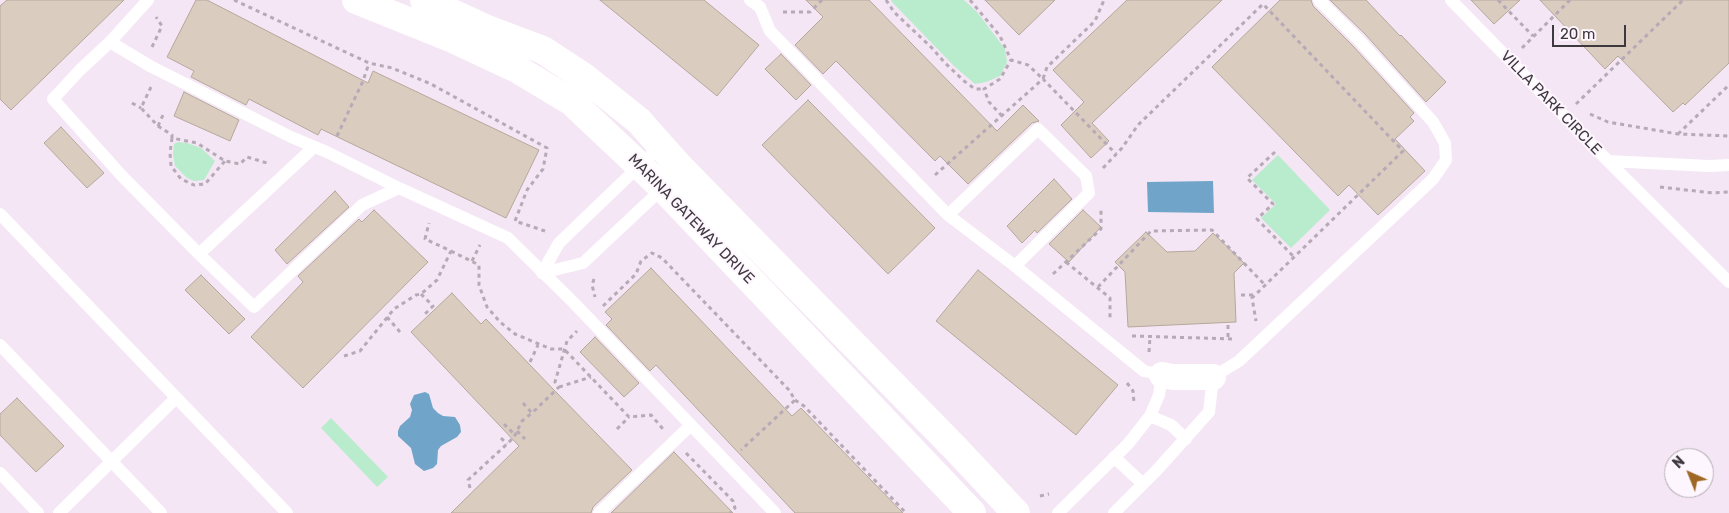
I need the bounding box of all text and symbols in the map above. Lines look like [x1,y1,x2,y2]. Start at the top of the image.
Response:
scale bar [1554,15,1628,47]
text: 20 m [1560,25,1595,43]
street label: VILLA PARK CIRCLE [1497,47,1605,159]
street label: MARINA GATEWAY DRIVE [624,150,758,288]
north arrow [1664,448,1714,498]
text: N [1669,453,1688,472]

